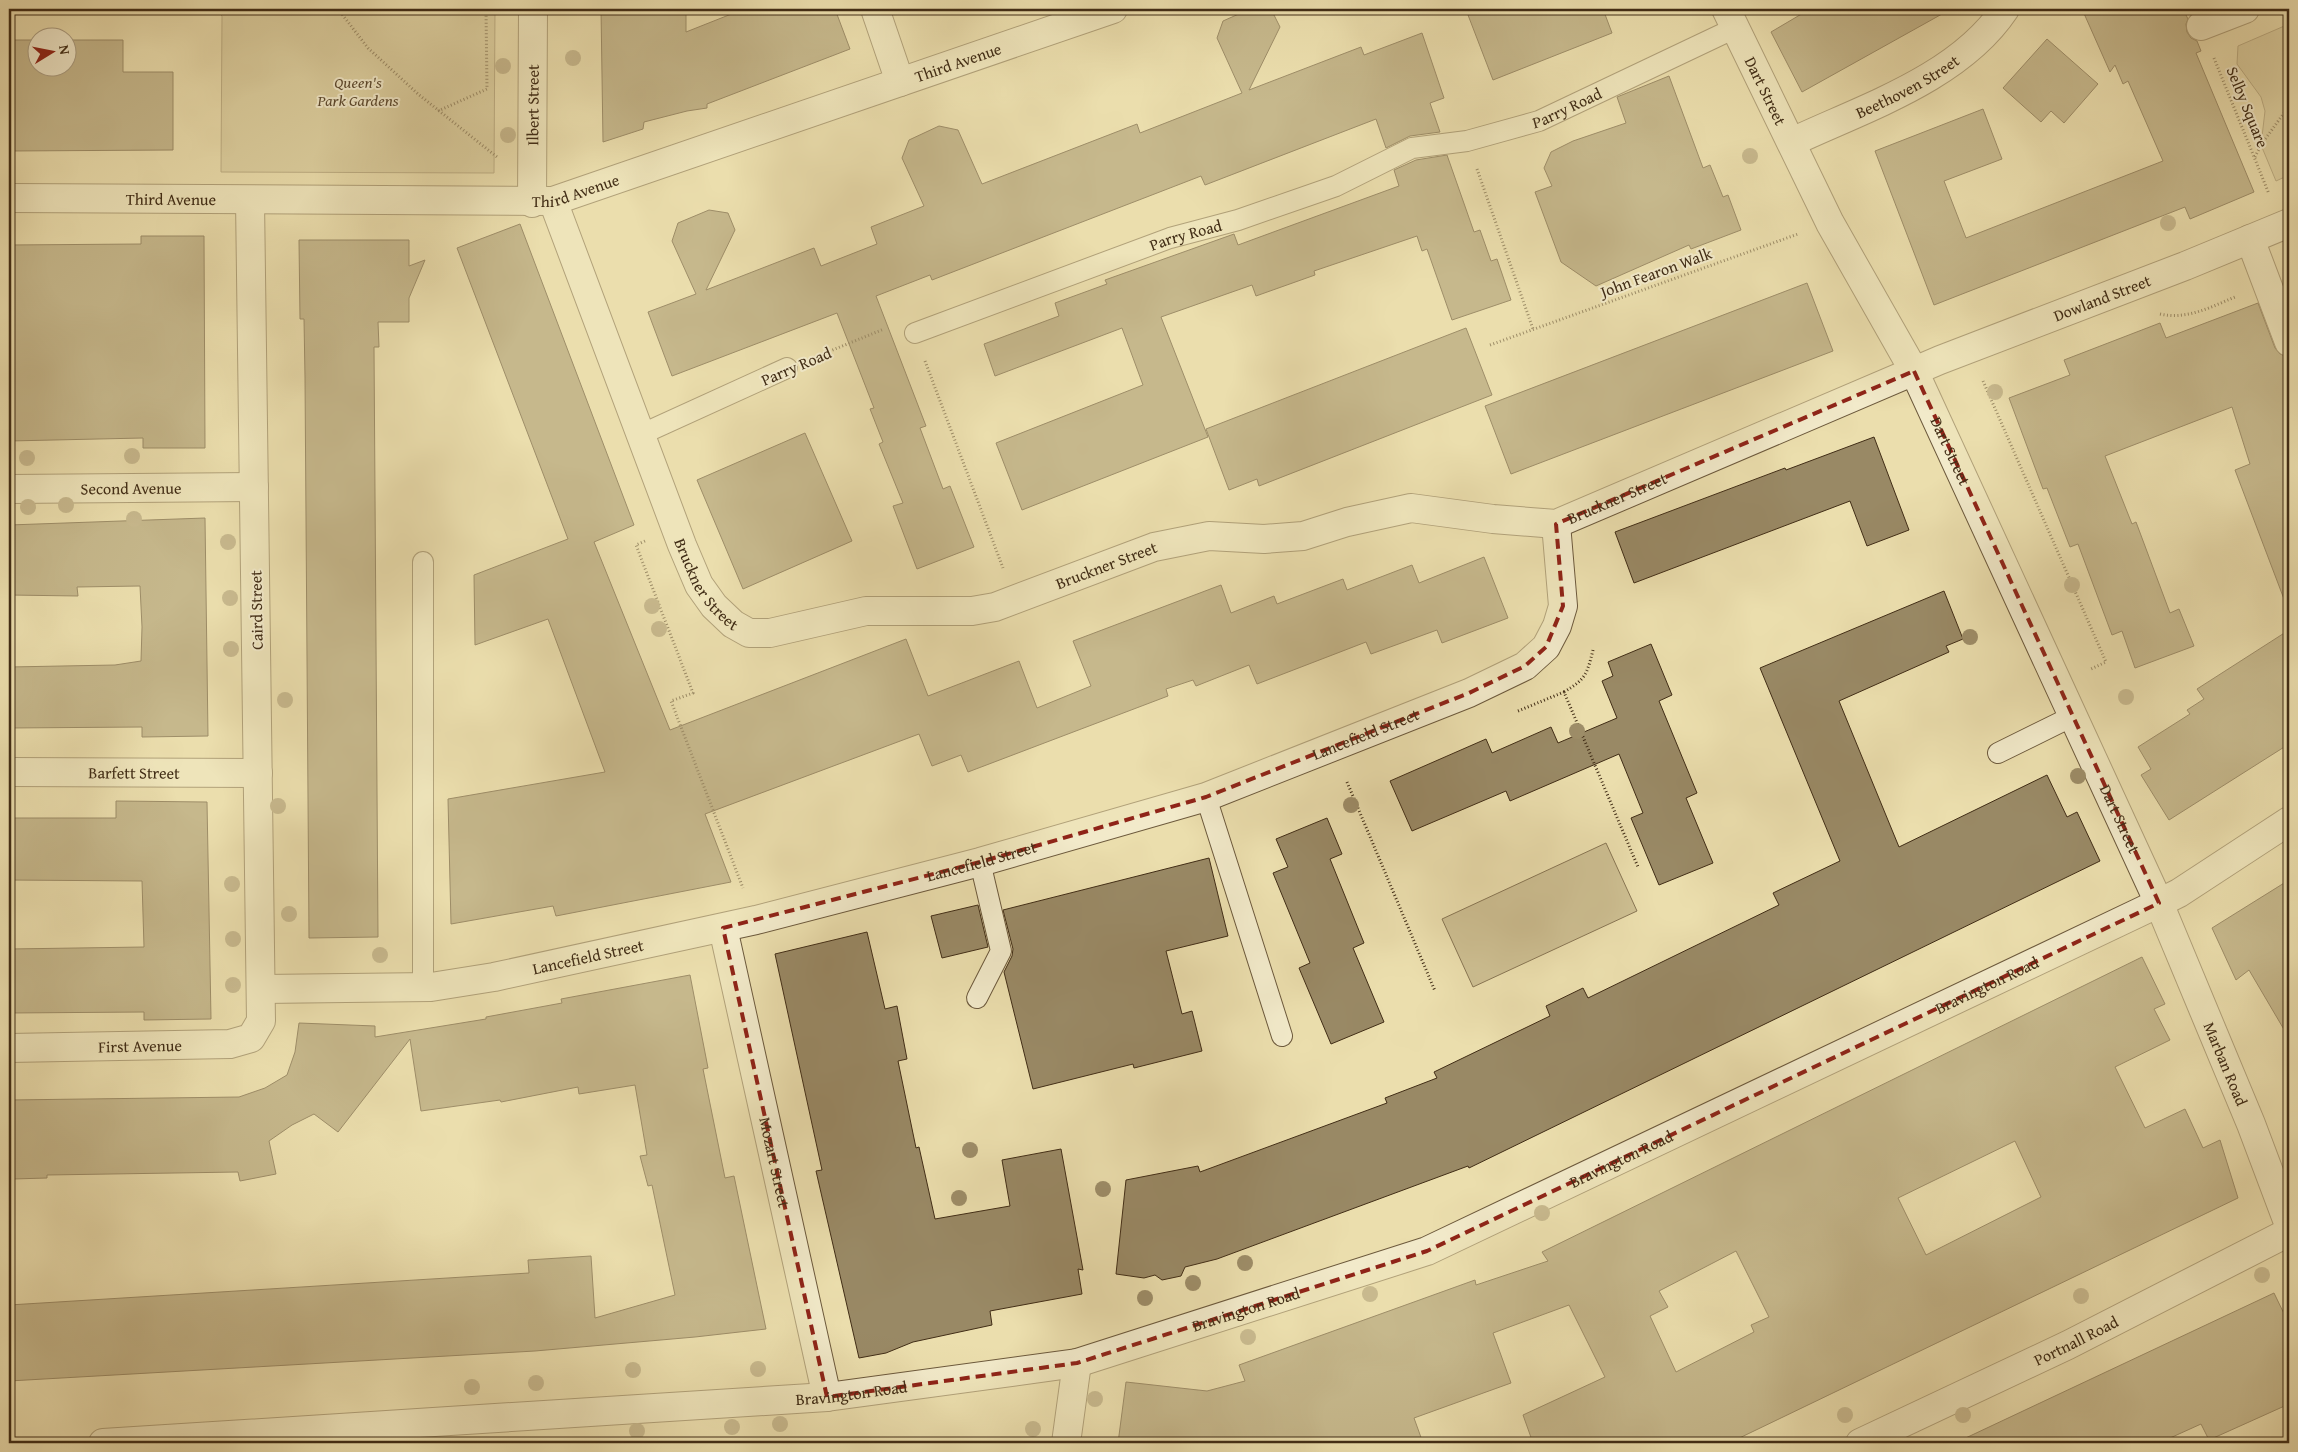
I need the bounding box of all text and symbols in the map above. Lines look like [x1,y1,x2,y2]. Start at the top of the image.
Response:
north arrow [28,28,78,78]
street label: Third Avenue [911,36,1004,88]
text: N [54,43,76,57]
street label: Beethoven Street [1852,48,1964,124]
street label: Dart Street [1739,53,1793,129]
street label: Selby Square [2221,63,2275,151]
street label: Ilbert Street [520,64,545,146]
park label: Queen's Park Gardens [316,70,399,112]
street label: Parry Road [1530,81,1606,134]
street label: Third Avenue [532,167,622,213]
street label: Third Avenue [126,187,216,211]
street label: Parry Road [1146,213,1225,257]
street label: John Fearon Walk [1595,240,1716,304]
street label: Dowland Street [2050,268,2155,327]
street label: Parry Road [757,340,835,392]
street label: Dart Street [1924,412,1977,490]
street label: Bruckner Street [1563,466,1671,530]
street label: Second Avenue [80,476,182,500]
street label: Bruckner Street [668,535,743,637]
street label: Bruckner Street [1052,535,1161,595]
street label: Caird Street [243,570,269,650]
street label: Lancefield Street [1308,702,1423,766]
street label: Barfett Street [88,760,180,785]
street label: Dart Street [2094,780,2147,857]
street label: Lancefield Street [924,834,1040,887]
street label: Lancefield Street [530,933,646,980]
street label: Bravington Road [1931,950,2043,1020]
street label: Marban Road [2198,1018,2254,1110]
street label: First Avenue [98,1033,182,1058]
street label: Mozart Street [753,1115,797,1210]
street label: Bravington Road [1565,1124,1677,1194]
street label: Bravington Road [1189,1280,1303,1337]
street label: Portnall Road [2030,1309,2123,1372]
street label: Bravington Road [795,1374,909,1411]

